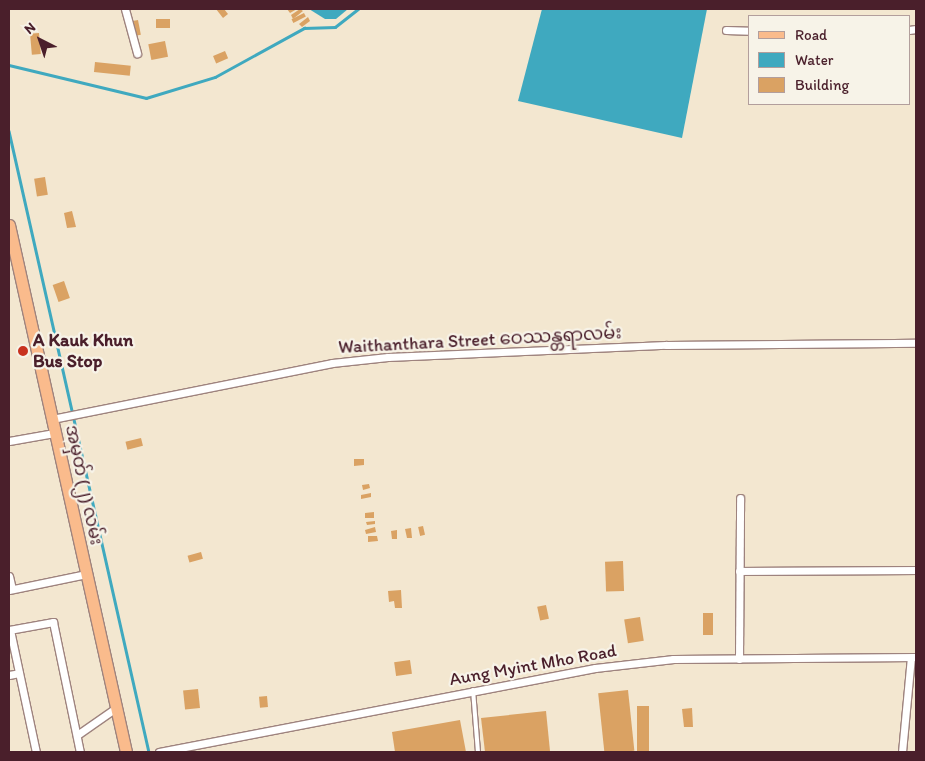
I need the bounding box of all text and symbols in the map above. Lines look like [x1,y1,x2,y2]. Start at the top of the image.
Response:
north arrow [15,15,65,65]
legend [748,15,910,105]
text: N [21,19,39,38]
text: Road [795,26,827,44]
text: Water [795,51,833,69]
text: Building [795,76,849,94]
street label: Waithanthara Street ဝေဿန္တရာလမ်း [338,322,622,358]
place label: A Kauk Khun Bus Stop [33,330,133,372]
marker: A Kauk Khun Bus Stop [17,345,29,357]
street label: အမှတ် (၂) လမ်း [61,423,107,547]
street label: Aung Myint Mho Road [448,640,618,690]

